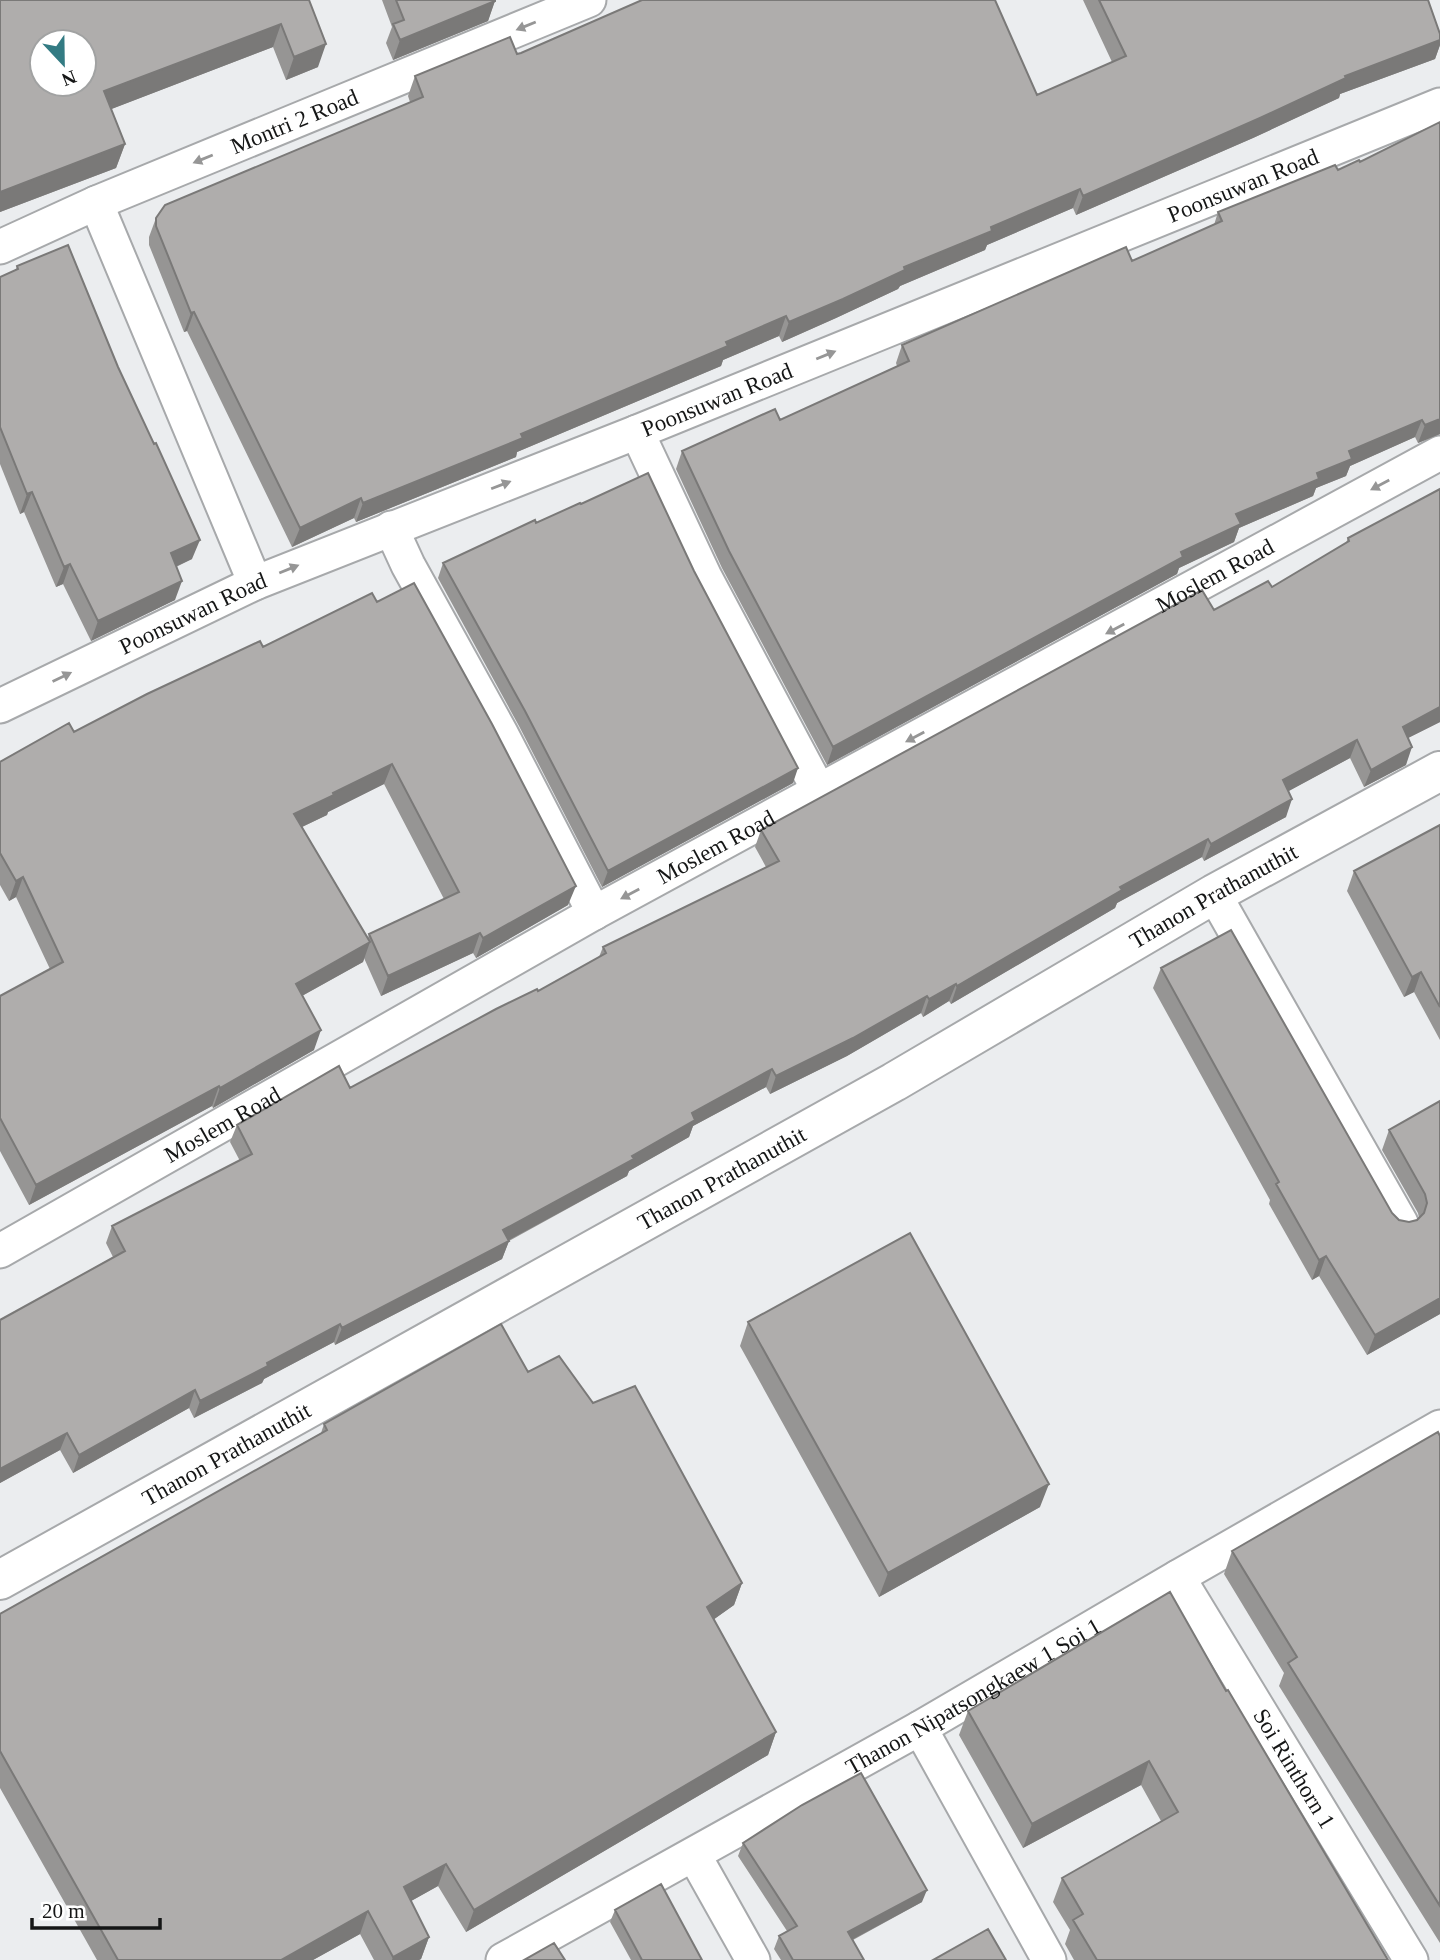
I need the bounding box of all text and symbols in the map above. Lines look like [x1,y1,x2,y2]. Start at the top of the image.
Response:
one-way arrow [516,21,537,32]
north arrow [28,28,98,98]
text: N [59,66,79,91]
street label: Montri 2 Road [227,84,362,159]
street label: Poonsuwan Road [1164,144,1322,228]
one-way arrow [192,154,213,165]
one-way arrow [815,350,836,361]
street label: Poonsuwan Road [638,358,796,442]
one-way arrow [1370,479,1390,491]
one-way arrow [490,480,511,491]
street label: Moslem Road [1152,534,1278,618]
one-way arrow [279,564,300,575]
street label: Poonsuwan Road [115,568,271,660]
one-way arrow [1105,622,1125,634]
one-way arrow [51,671,72,682]
one-way arrow [906,731,925,743]
street label: Moslem Road [653,805,779,889]
street label: Thanon Prathanuthit [1125,839,1302,954]
one-way arrow [620,888,640,899]
street label: Moslem Road [160,1082,286,1168]
street label: Thanon Prathanuthit [633,1121,811,1235]
street label: Thanon Prathanuthit [138,1397,315,1511]
street label: Thanon Nipatsongkaew 1 Soi 1 [841,1613,1105,1780]
street label: Soi Rinthorn 1 [1248,1704,1340,1833]
scale bar [32,1886,159,1930]
text: 20 m [42,1899,85,1923]

